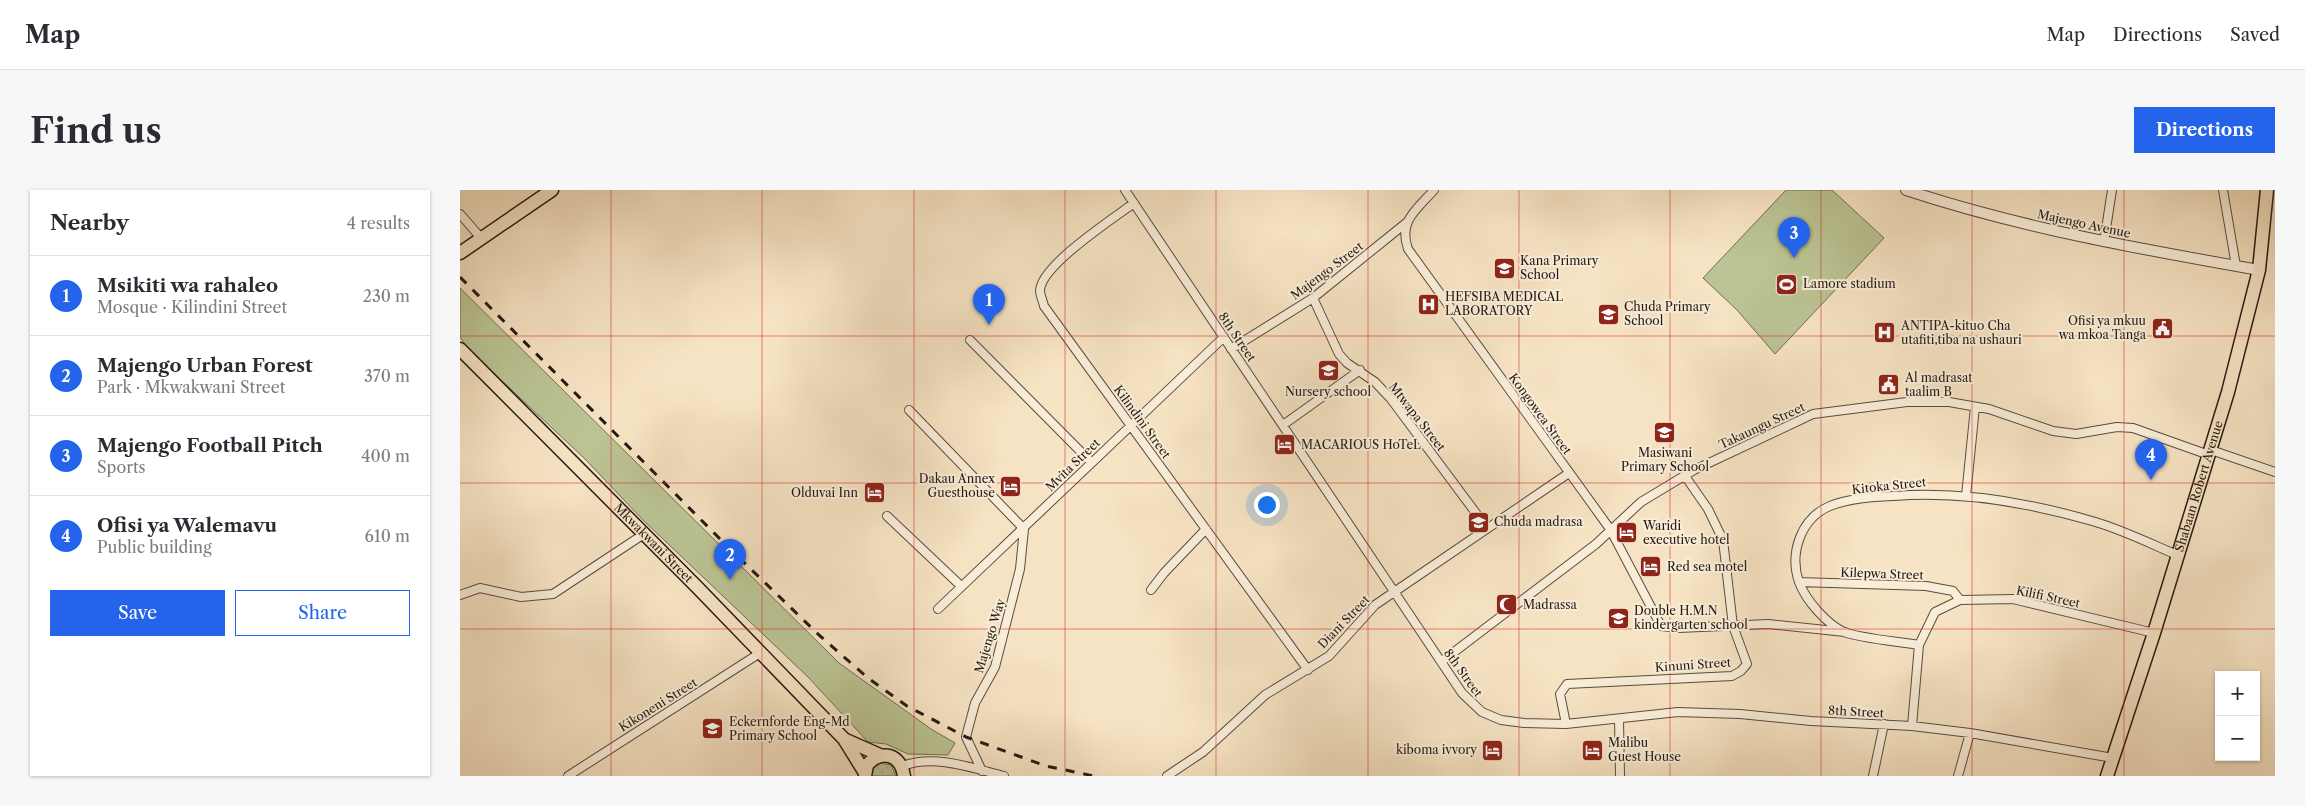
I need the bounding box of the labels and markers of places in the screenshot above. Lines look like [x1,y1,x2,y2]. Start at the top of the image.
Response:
pin: 3 [1778,217,1810,258]
place label: Kana Primary School [1520,253,1599,282]
school or university icon: Kana Primary School [1492,256,1516,280]
sports icon: Lamore stadium [1775,272,1799,296]
place label: Lamore stadium [1803,276,1896,291]
pin: 1 [973,284,1005,325]
place label: HEFSIBA MEDICAL LABORATORY [1445,289,1563,318]
hospital icon: HEFSIBA MEDICAL LABORATORY [1417,292,1441,316]
place label: Chuda Primary School [1624,299,1711,328]
school or university icon: Chuda Primary School [1596,302,1620,326]
place label: Ofisi ya mkuu wa mkoa Tanga [2058,313,2147,342]
public building icon: Ofisi ya mkuu wa mkoa Tanga [2150,316,2174,340]
place label: ANTIPA-kituo Cha utafiti,tiba na ushauri [1900,318,2022,347]
hospital icon: ANTIPA-kituo Cha utafiti,tiba na ushauri [1873,321,1897,345]
school or university icon: Nursery school [1316,359,1340,383]
place label: Al madrasat taalim B [1904,370,1973,399]
public building icon: Al madrasat taalim B [1877,373,1901,397]
place label: Nursery school [1285,384,1371,399]
school or university icon: Masiwani Primary School [1653,420,1677,444]
hotel icon: MACARIOUS HoTeL [1273,433,1297,457]
place label: MACARIOUS HoTeL [1301,437,1421,452]
pin: 4 [2135,439,2167,480]
place label: Masiwani Primary School [1621,445,1709,474]
place label: Dakau Annex Guesthouse [919,471,995,500]
hotel icon: Dakau Annex Guesthouse [999,474,1023,498]
hotel icon: Olduvai Inn [862,481,886,505]
place label: Olduvai Inn [791,485,858,500]
school or university icon: Chuda madrasa [1466,510,1490,534]
place label: Chuda madrasa [1494,514,1583,529]
place label: Waridi executive hotel [1642,518,1730,547]
hotel icon: Waridi executive hotel [1615,521,1639,545]
pin: 2 [714,539,746,580]
hotel icon: Red sea motel [1639,555,1663,579]
place label: Red sea motel [1667,559,1748,574]
mosque icon: Madrassa [1495,593,1519,617]
place label: Madrassa [1523,597,1577,612]
place label: Double H.M.N kindergarten school [1634,603,1748,632]
school or university icon: Double H.M.N kindergarten school [1606,606,1630,630]
place label: Eckernforde Eng-Md Primary School [729,714,850,743]
school or university icon: Eckernforde Eng-Md Primary School [701,717,725,741]
place label: Malibu Guest House [1608,735,1681,764]
hotel icon: kiboma ivvory [1481,738,1505,762]
hotel icon: Malibu Guest House [1580,738,1604,762]
place label: kiboma ivvory [1396,742,1477,757]

